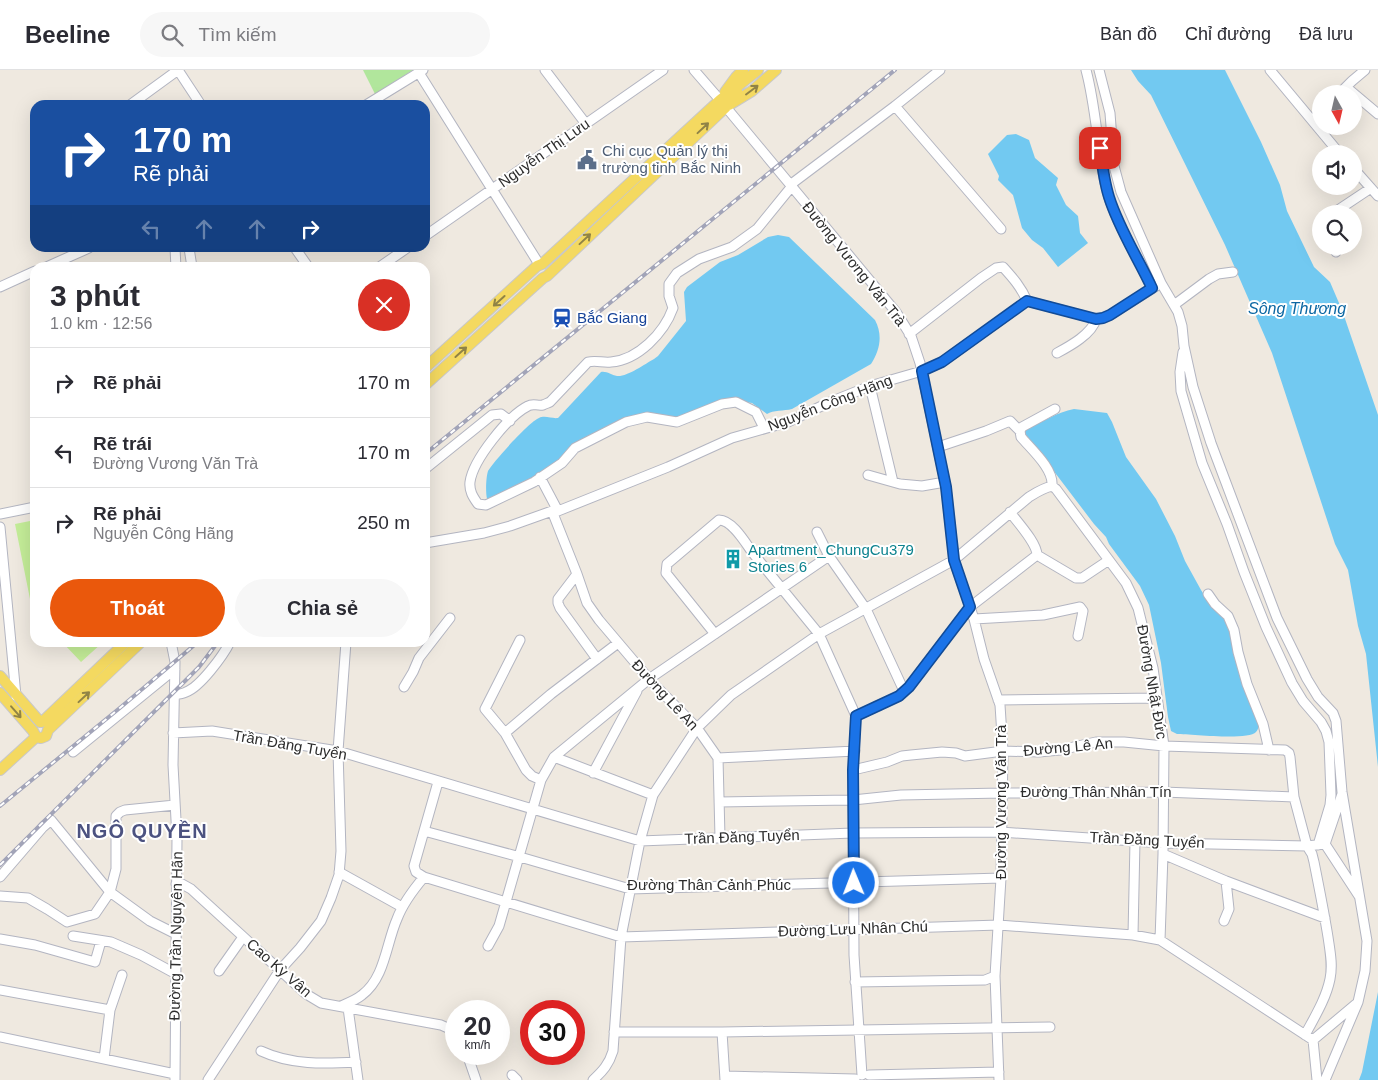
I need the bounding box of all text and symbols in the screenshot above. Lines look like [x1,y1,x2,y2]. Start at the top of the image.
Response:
search box [140,12,490,57]
text: Beeline [25,21,110,48]
icon: search [158,21,186,49]
text: Tìm kiếm [198,24,276,45]
text: Bản đồ [1100,24,1157,44]
text: Chỉ đường [1185,24,1271,44]
text: Đã lưu [1299,24,1353,44]
one-way arrow [745,85,759,95]
north arrow [1312,85,1362,135]
map controls [1312,85,1362,255]
street label: Nguyễn Thị Lưu [495,115,593,190]
icon: right [50,120,115,185]
text: 170 m [133,120,232,159]
one-way arrow [697,122,710,134]
pin [1079,127,1121,169]
icon: arrive [1086,134,1114,162]
place label: Chi cục Quản lý thị trường tỉnh Bắc Ninh [602,142,741,176]
button: sound [1312,145,1362,195]
public building icon: Chi cục Quản lý thị trường tỉnh Bắc Ninh [576,149,598,171]
text: Rẽ phải [133,161,209,186]
street label: Đường Vương Văn Trà [799,198,910,330]
button: search [1312,205,1362,255]
icon: left [137,215,165,243]
icon: ahead [190,215,218,243]
icon: ahead [243,215,271,243]
icon: right [296,215,324,243]
one-way arrow [579,233,591,245]
text: 3 phút [50,279,140,312]
button: close [358,279,410,331]
one-way arrow [493,295,506,307]
water label: Sông Thương [1248,300,1346,317]
station icon: Bắc Giang [551,307,573,329]
place label: Bắc Giang [577,309,647,326]
text: 1.0 km · 12:56 [50,315,152,332]
one-way arrow [455,346,468,358]
icon: right [50,369,78,397]
street label: Nguyễn Công Hãng [765,371,894,434]
text: Rẽ phải [93,372,162,393]
text: 170 m [357,372,410,393]
text: Rẽ trái [93,433,152,454]
icon: left [50,439,78,467]
text: 170 m [357,442,410,463]
text: Đường Vương Văn Trà [93,455,258,472]
text: Rẽ phải [93,503,162,524]
icon: right [50,509,78,537]
text: 250 m [357,512,410,533]
text: Nguyễn Công Hãng [93,525,234,542]
place label: Apartment_ChungCu379 Stories 6 [748,541,914,575]
building icon: Apartment_ChungCu379 Stories 6 [722,548,744,570]
button: Thoát [50,579,225,637]
button: Chia sẻ [235,579,410,637]
street label: Đường Nhật Đức [1134,623,1171,741]
street label: Đường Lê An [628,656,702,733]
one-way arrow [77,691,90,703]
one-way arrow [11,706,22,719]
street label: Đường Vương Văn Trà [992,724,1009,879]
street label: Trần Đăng Tuyển [232,726,348,763]
street label: Đường Lê An [1022,734,1113,759]
street label: Đường Thân Nhân Tín [1020,783,1172,800]
district label: NGÔ QUYỀN [76,819,208,842]
street label: Trần Đăng Tuyển [684,826,800,847]
street label: Trần Đăng Tuyển [1089,828,1205,851]
street label: Đường Trần Nguyên Hãn [166,851,185,1021]
position arrow [827,856,879,908]
street label: Đường Thân Cảnh Phúc [627,876,791,893]
street label: Đường Lưu Nhân Chú [778,917,928,940]
street label: Cao Kỳ Vân [244,935,315,1000]
speed limit sign: 30 [520,1000,585,1065]
text: 20 [464,1012,491,1040]
text: km/h [464,1038,491,1052]

